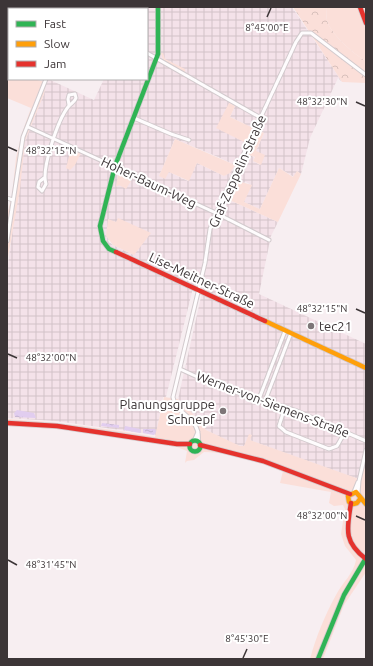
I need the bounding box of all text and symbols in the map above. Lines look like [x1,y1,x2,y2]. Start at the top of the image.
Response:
legend [8,8,148,80]
text: Fast [44,17,66,30]
text: 8°45'00"E [245,22,289,33]
text: Slow [44,37,70,50]
text: Jam [44,57,66,70]
text: 48°32'30"N [297,96,347,107]
street label: Graf-Zeppelin-Straße [206,113,268,229]
text: 48°32'15"N [26,145,76,156]
street label: Hoher-Baum-Weg [99,154,199,210]
street label: Lise-Meitner-Straße [147,249,257,311]
text: 48°32'15"N [297,303,347,314]
place label: tec21 [319,319,352,333]
marker: tec21 [306,321,316,331]
text: 48°32'00"N [26,352,76,363]
street label: Werner-von-Siemens-Straße [194,368,352,440]
place label: Planungsgruppe Schnepf [120,397,215,426]
marker: Planungsgruppe Schnepf [218,406,228,416]
text: 48°32'00"N [297,510,347,521]
text: 48°31'45"N [26,559,76,570]
text: 8°45'30"E [225,633,269,644]

